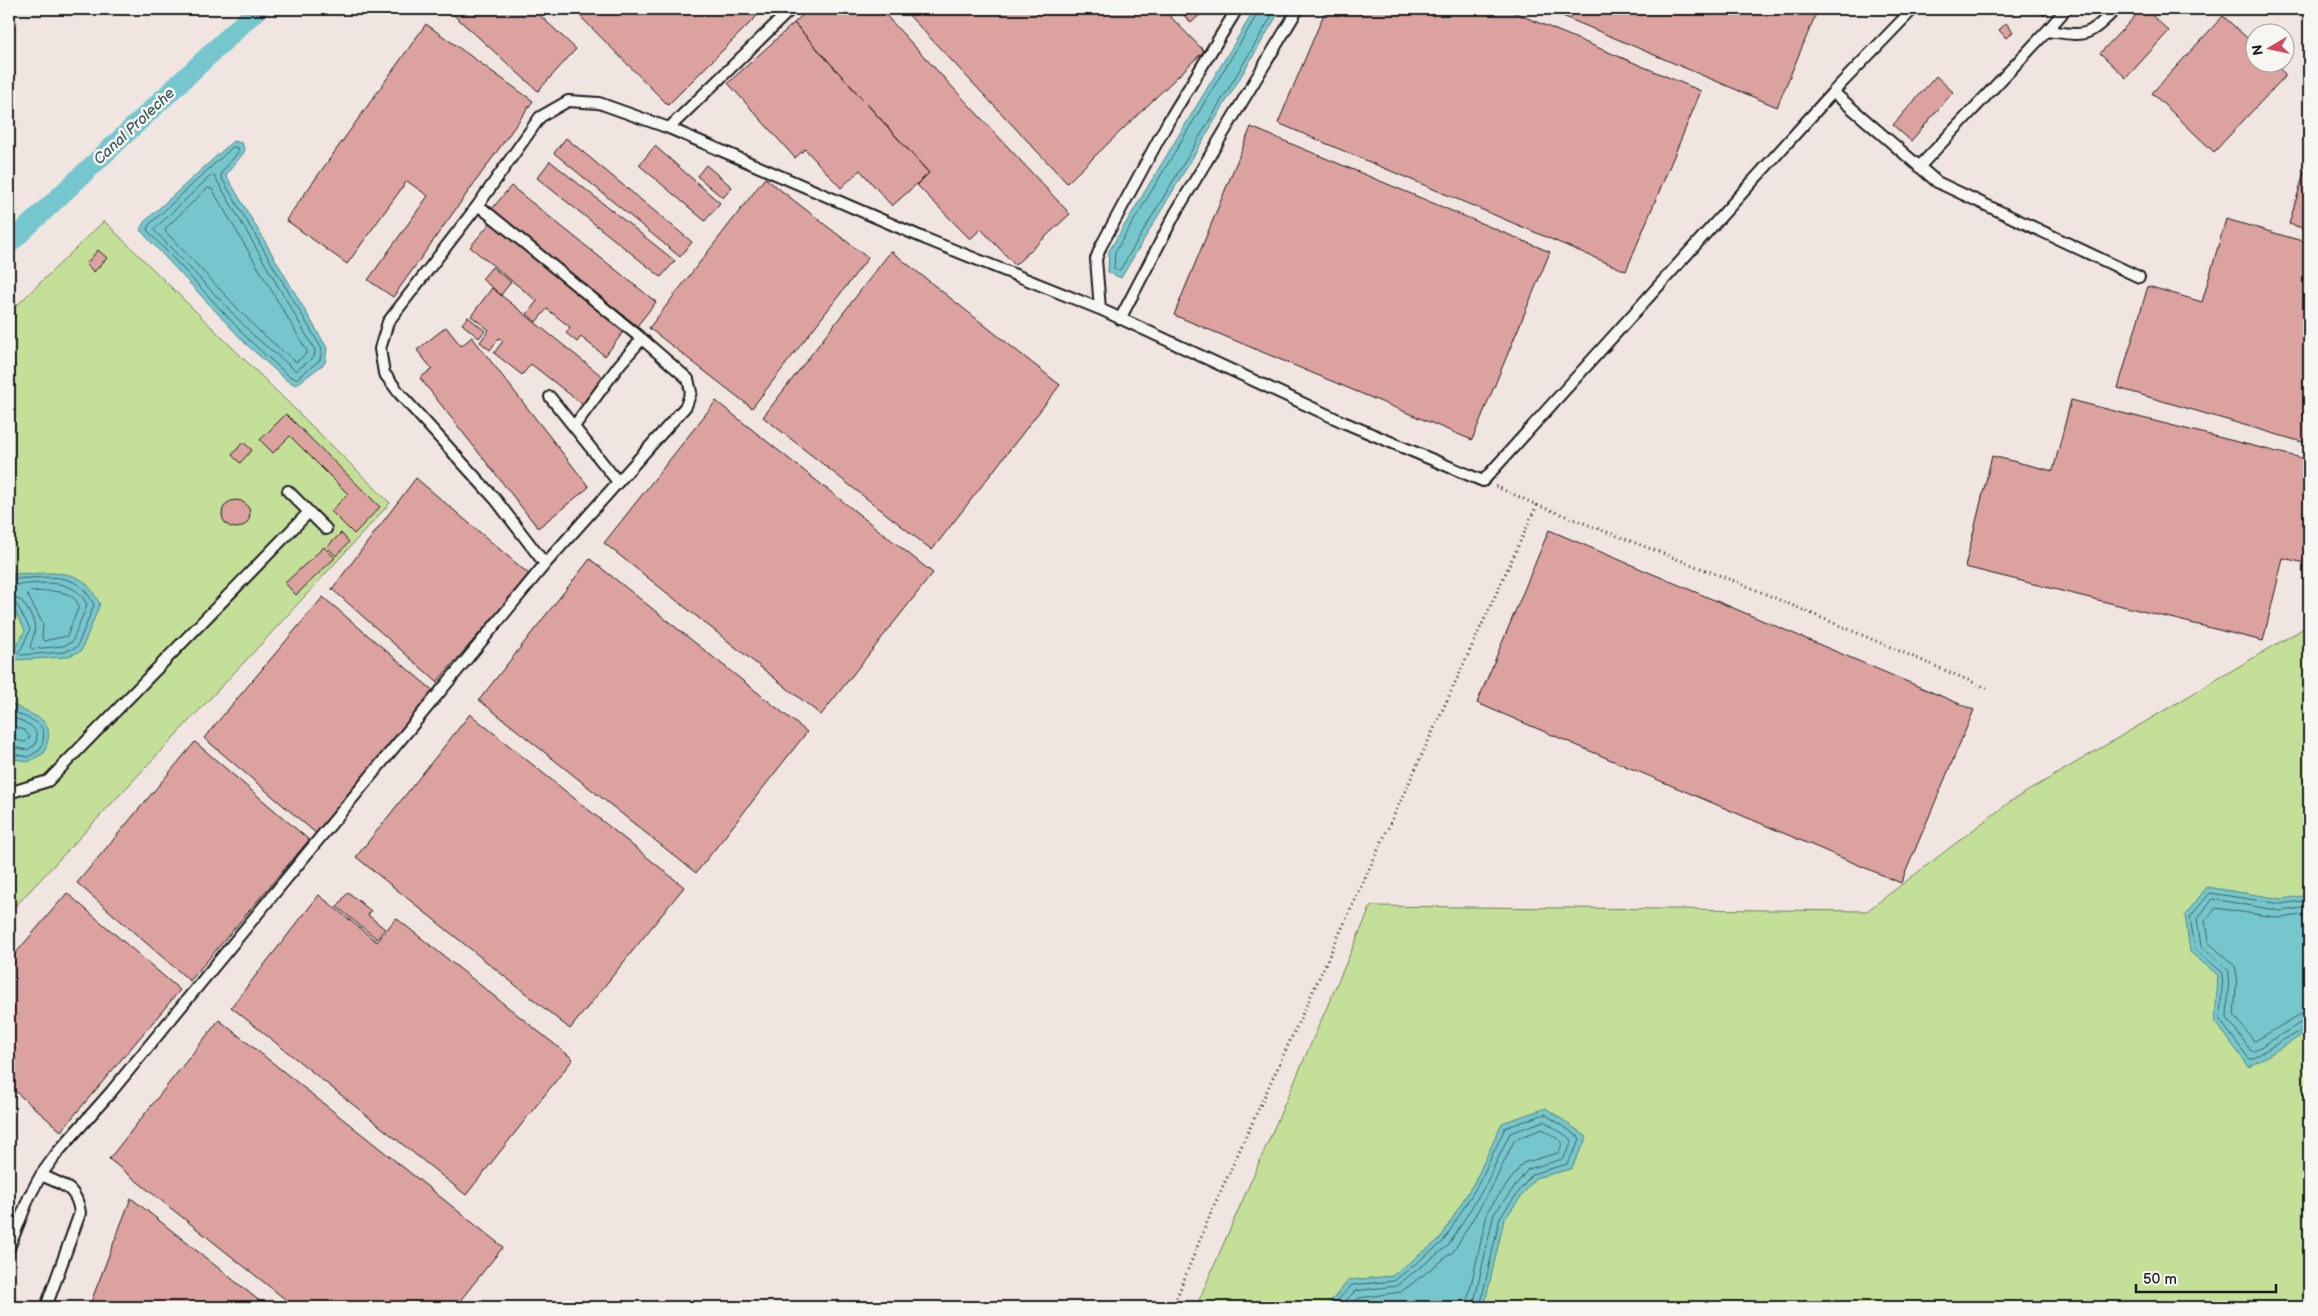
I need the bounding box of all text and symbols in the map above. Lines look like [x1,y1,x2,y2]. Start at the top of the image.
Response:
north arrow [2246,22,2296,72]
text: N [2248,43,2267,56]
water label: Canal Proleche [90,84,179,169]
scale bar [2136,1261,2276,1293]
text: 50 m [2143,1270,2177,1289]

